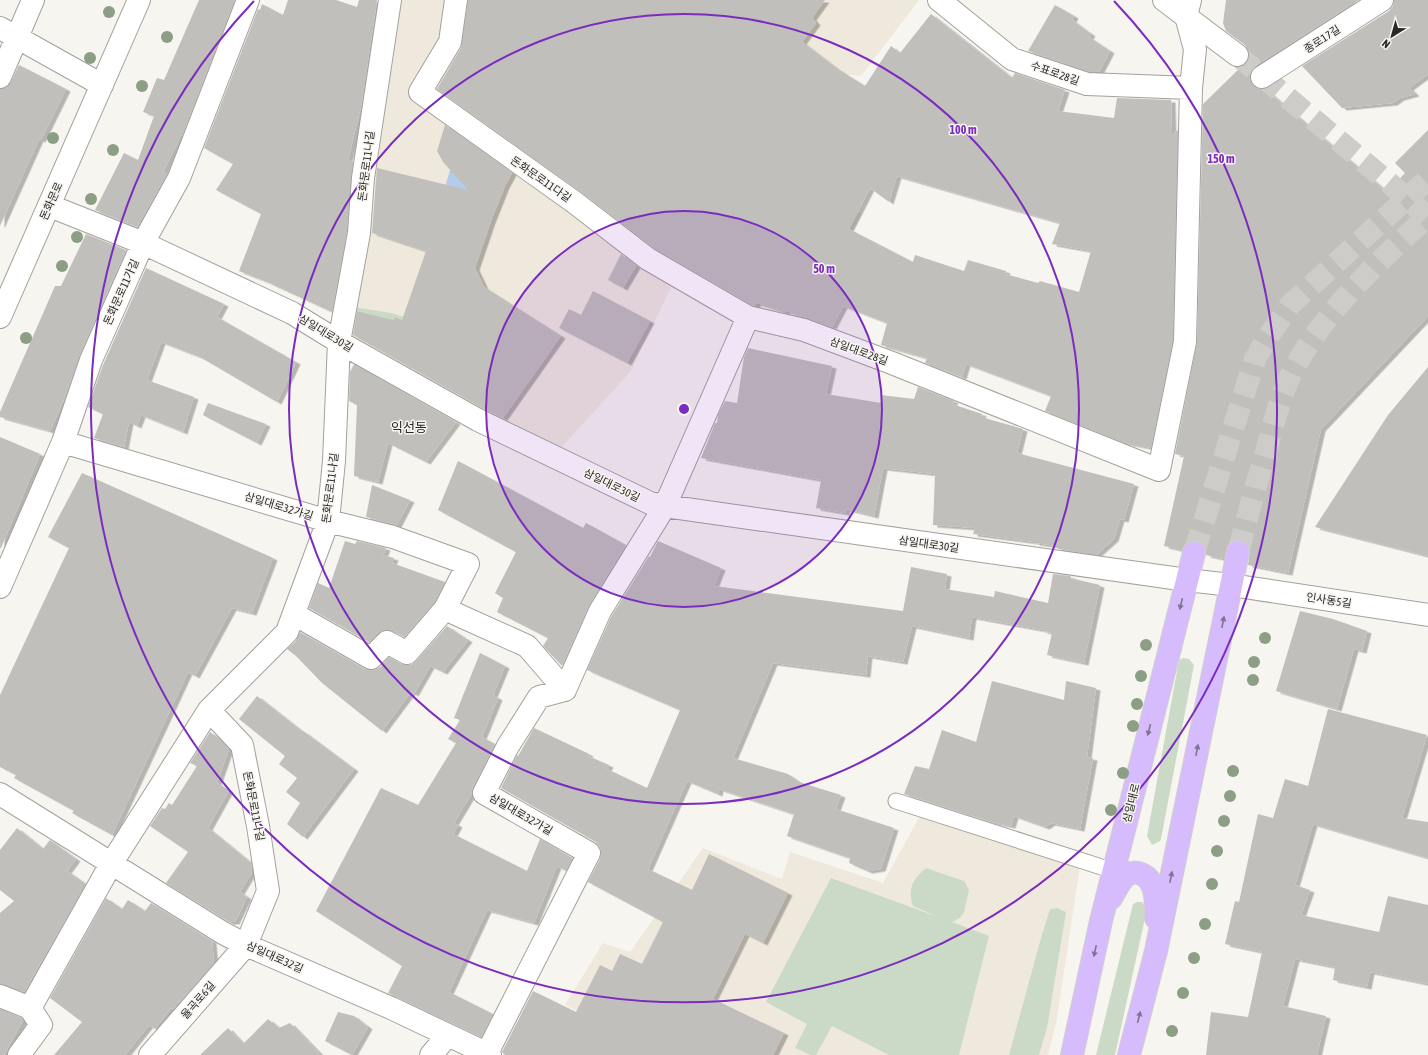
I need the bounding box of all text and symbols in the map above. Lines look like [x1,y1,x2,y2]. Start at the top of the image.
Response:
north arrow [1372,16,1412,56]
street label: 종로17길 [1302,23,1342,55]
text: N [1380,37,1392,51]
street label: 수표로28길 [1029,59,1081,87]
text: 100 m [949,123,977,137]
street label: 돈화문로11나길 [356,130,376,202]
text: 150 m [1207,152,1235,166]
street label: 돈화문로11다길 [508,154,574,204]
street label: 돈화문로 [37,180,65,222]
street label: 돈화문로11가길 [101,257,141,327]
text: 50 m [813,262,835,276]
street label: 삼일대로30길 [297,312,355,354]
street label: 삼일대로28길 [828,335,890,367]
centre of rings [677,402,691,416]
district label: 익선동 [391,420,427,435]
street label: 돈화문로11나길 [320,452,340,524]
street label: 삼일대로30길 [582,466,642,504]
street label: 삼일대로32가길 [243,490,315,522]
street label: 삼일대로30길 [898,534,960,554]
street label: 인사동5길 [1306,591,1352,609]
one-way arrow [1178,598,1184,610]
one-way arrow [1220,616,1226,628]
one-way arrow [1146,724,1152,736]
one-way arrow [1194,743,1200,756]
street label: 돈화문로11나길 [241,770,267,842]
street label: 삼일대로 [1120,782,1142,824]
street label: 삼일대로32가길 [487,791,555,837]
one-way arrow [1169,871,1175,883]
street label: 삼일대로32길 [245,939,305,975]
one-way arrow [1091,945,1097,958]
street label: 율곡로6길 [178,979,218,1021]
one-way arrow [1136,1011,1142,1023]

